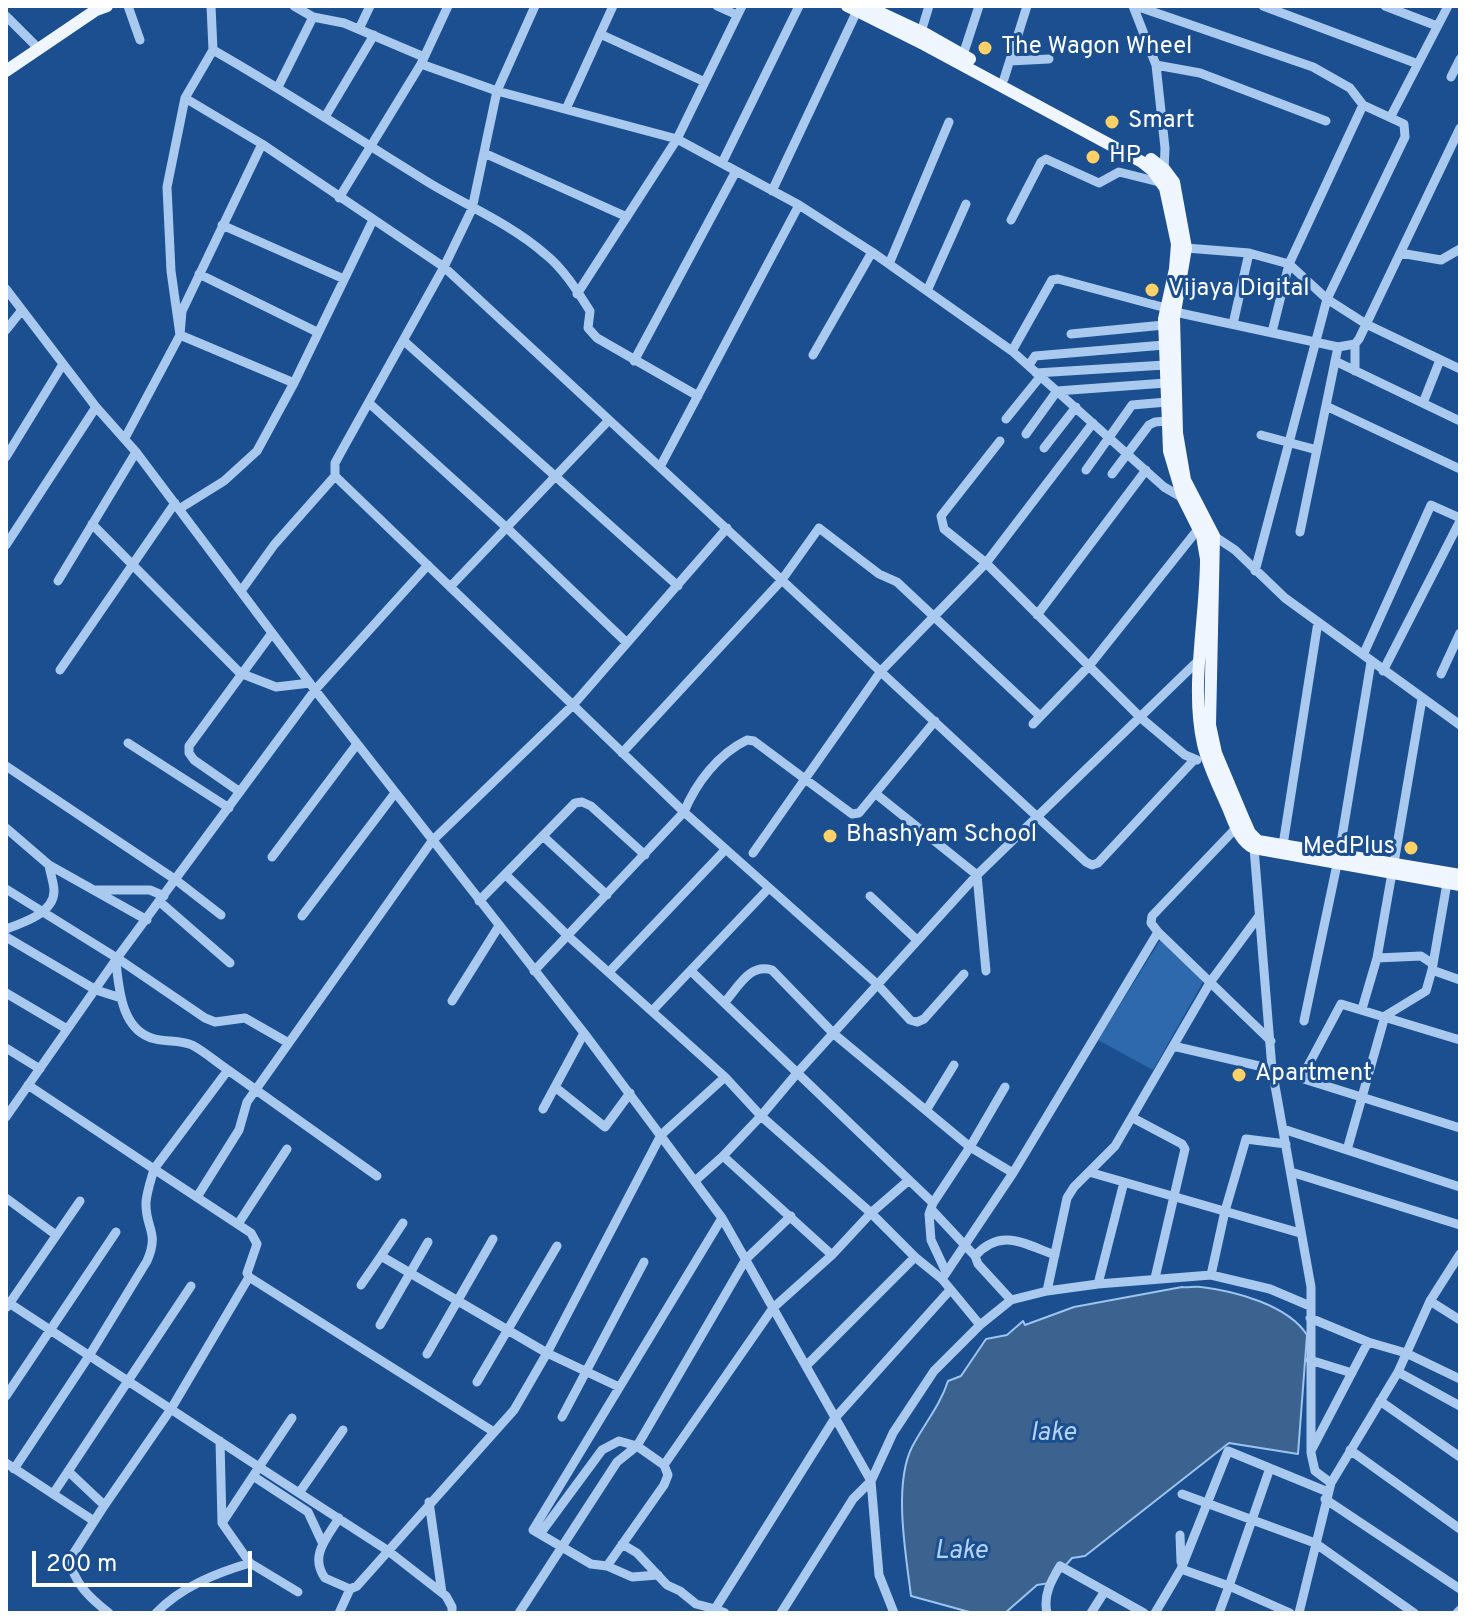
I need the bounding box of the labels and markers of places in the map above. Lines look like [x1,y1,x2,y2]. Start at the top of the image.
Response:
place label: The Wagon Wheel [1001,34,1192,62]
marker: The Wagon Wheel [976,39,994,57]
place label: Smart [1128,108,1195,136]
marker: Smart [1103,113,1121,131]
place label: HP [1109,143,1141,171]
marker: HP [1084,148,1102,166]
place label: Vijaya Digital [1168,276,1309,304]
marker: Vijaya Digital [1143,281,1161,299]
place label: Bhashyam School [846,822,1037,850]
marker: Bhashyam School [821,827,839,845]
place label: MedPlus [1303,834,1395,862]
marker: MedPlus [1402,839,1420,857]
place label: Apartment [1255,1061,1372,1089]
marker: Apartment [1230,1066,1248,1084]

